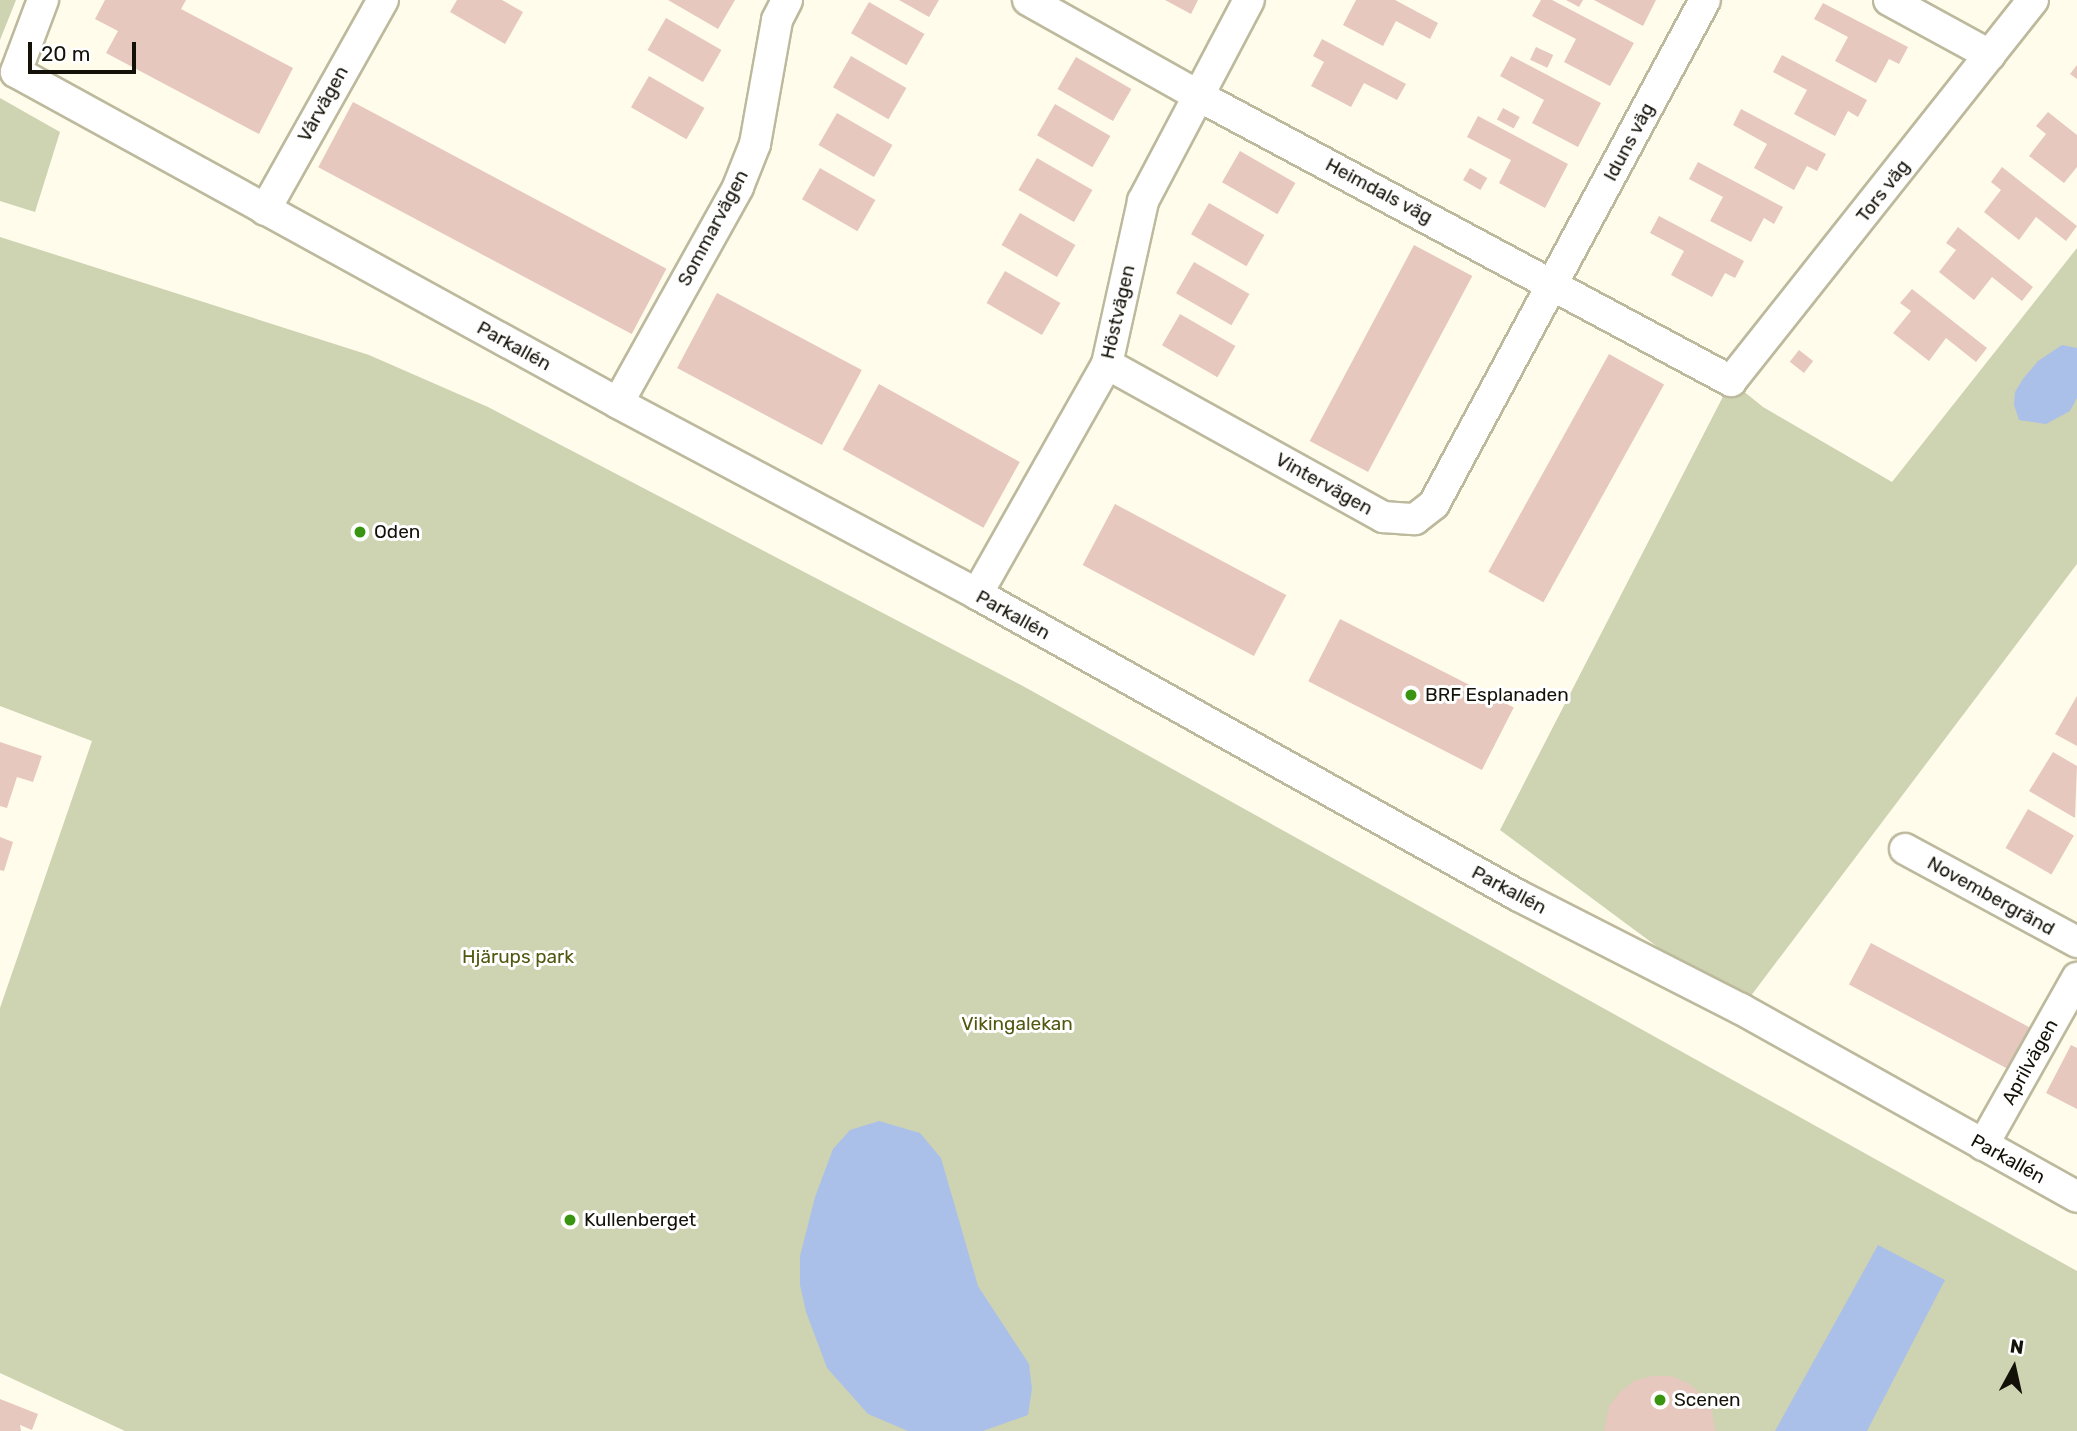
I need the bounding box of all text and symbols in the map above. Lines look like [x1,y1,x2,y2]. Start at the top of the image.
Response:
scale bar [32,28,140,72]
text: 20 m [41,41,90,66]
street label: Vårvägen [293,62,353,146]
street label: Iduns väg [1599,99,1659,185]
street label: Heimdals väg [1321,153,1437,229]
street label: Tors väg [1851,155,1915,227]
street label: Sommarvägen [673,166,753,290]
street label: Höstvägen [1096,263,1140,361]
street label: Parkallén [473,316,555,376]
street label: Vintervägen [1271,448,1377,520]
place label: Oden [374,521,420,543]
marker: Oden [352,524,368,540]
street label: Parkallén [972,585,1054,645]
place label: BRF Esplanaden [1425,684,1569,706]
marker: BRF Esplanaden [1403,687,1419,703]
street label: Novembergränd [1923,852,2059,940]
street label: Parkallén [1468,861,1550,919]
park label: Hjärups park [462,946,574,968]
park label: Vikingalekan [961,1013,1073,1035]
street label: Aprilvägen [1997,1015,2063,1109]
street label: Parkallén [1967,1129,2049,1189]
place label: Kullenberget [584,1209,696,1231]
marker: Kullenberget [562,1212,578,1228]
north arrow [1979,1333,2049,1403]
text: N [2009,1334,2025,1359]
place label: Scenen [1674,1389,1741,1411]
marker: Scenen [1652,1392,1668,1408]

